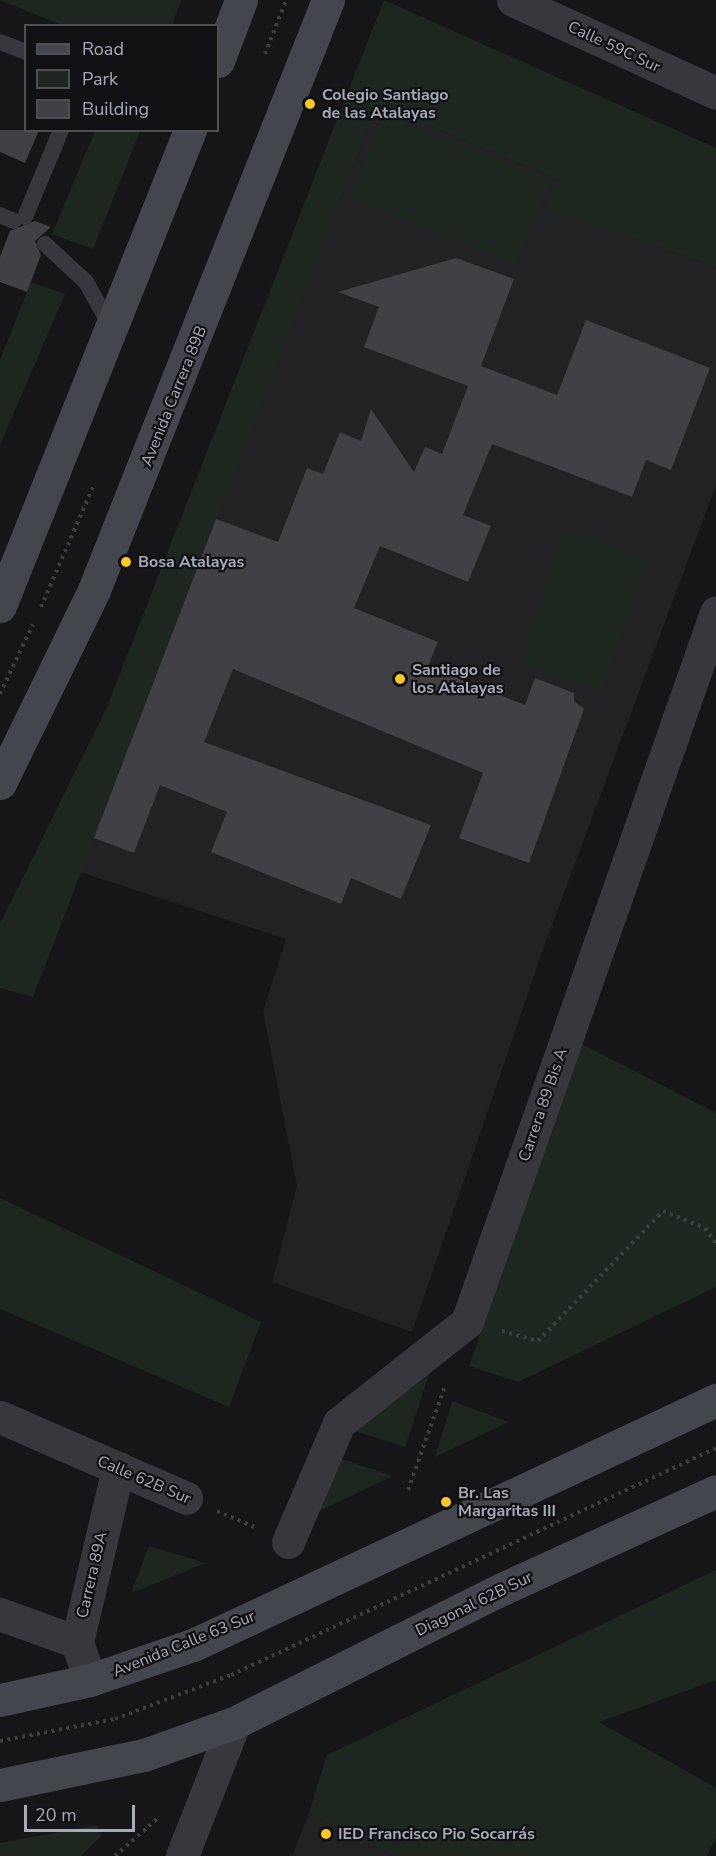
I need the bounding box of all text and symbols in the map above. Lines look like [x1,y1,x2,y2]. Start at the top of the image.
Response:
street label: Calle 59C Sur [565,17,663,77]
legend [24,24,219,132]
text: Road [82,37,124,61]
text: Park [82,67,118,91]
place label: Colegio Santiago de las Atalayas [322,85,449,123]
text: Building [82,97,149,121]
marker: Colegio Santiago de las Atalayas [303,97,317,111]
street label: Avenida Carrera 89B [137,323,211,469]
place label: Bosa Atalayas [138,552,244,572]
marker: Bosa Atalayas [119,555,133,569]
place label: Santiago de los Atalayas [412,660,504,698]
marker: Santiago de los Atalayas [393,672,407,686]
street label: Carrera 89 Bis A [515,1046,571,1164]
street label: Calle 62B Sur [94,1452,194,1508]
place label: Br. Las Margaritas III [458,1483,556,1521]
marker: Br. Las Margaritas III [439,1495,453,1509]
street label: Carrera 89A [73,1530,111,1620]
street label: Diagonal 62B Sur [413,1567,535,1641]
street label: Avenida Calle 63 Sur [110,1607,258,1681]
scale bar [27,1793,138,1831]
text: 20 m [35,1803,77,1827]
place label: IED Francisco Pio Socarrás [338,1824,535,1844]
marker: IED Francisco Pio Socarrás [319,1827,333,1841]

